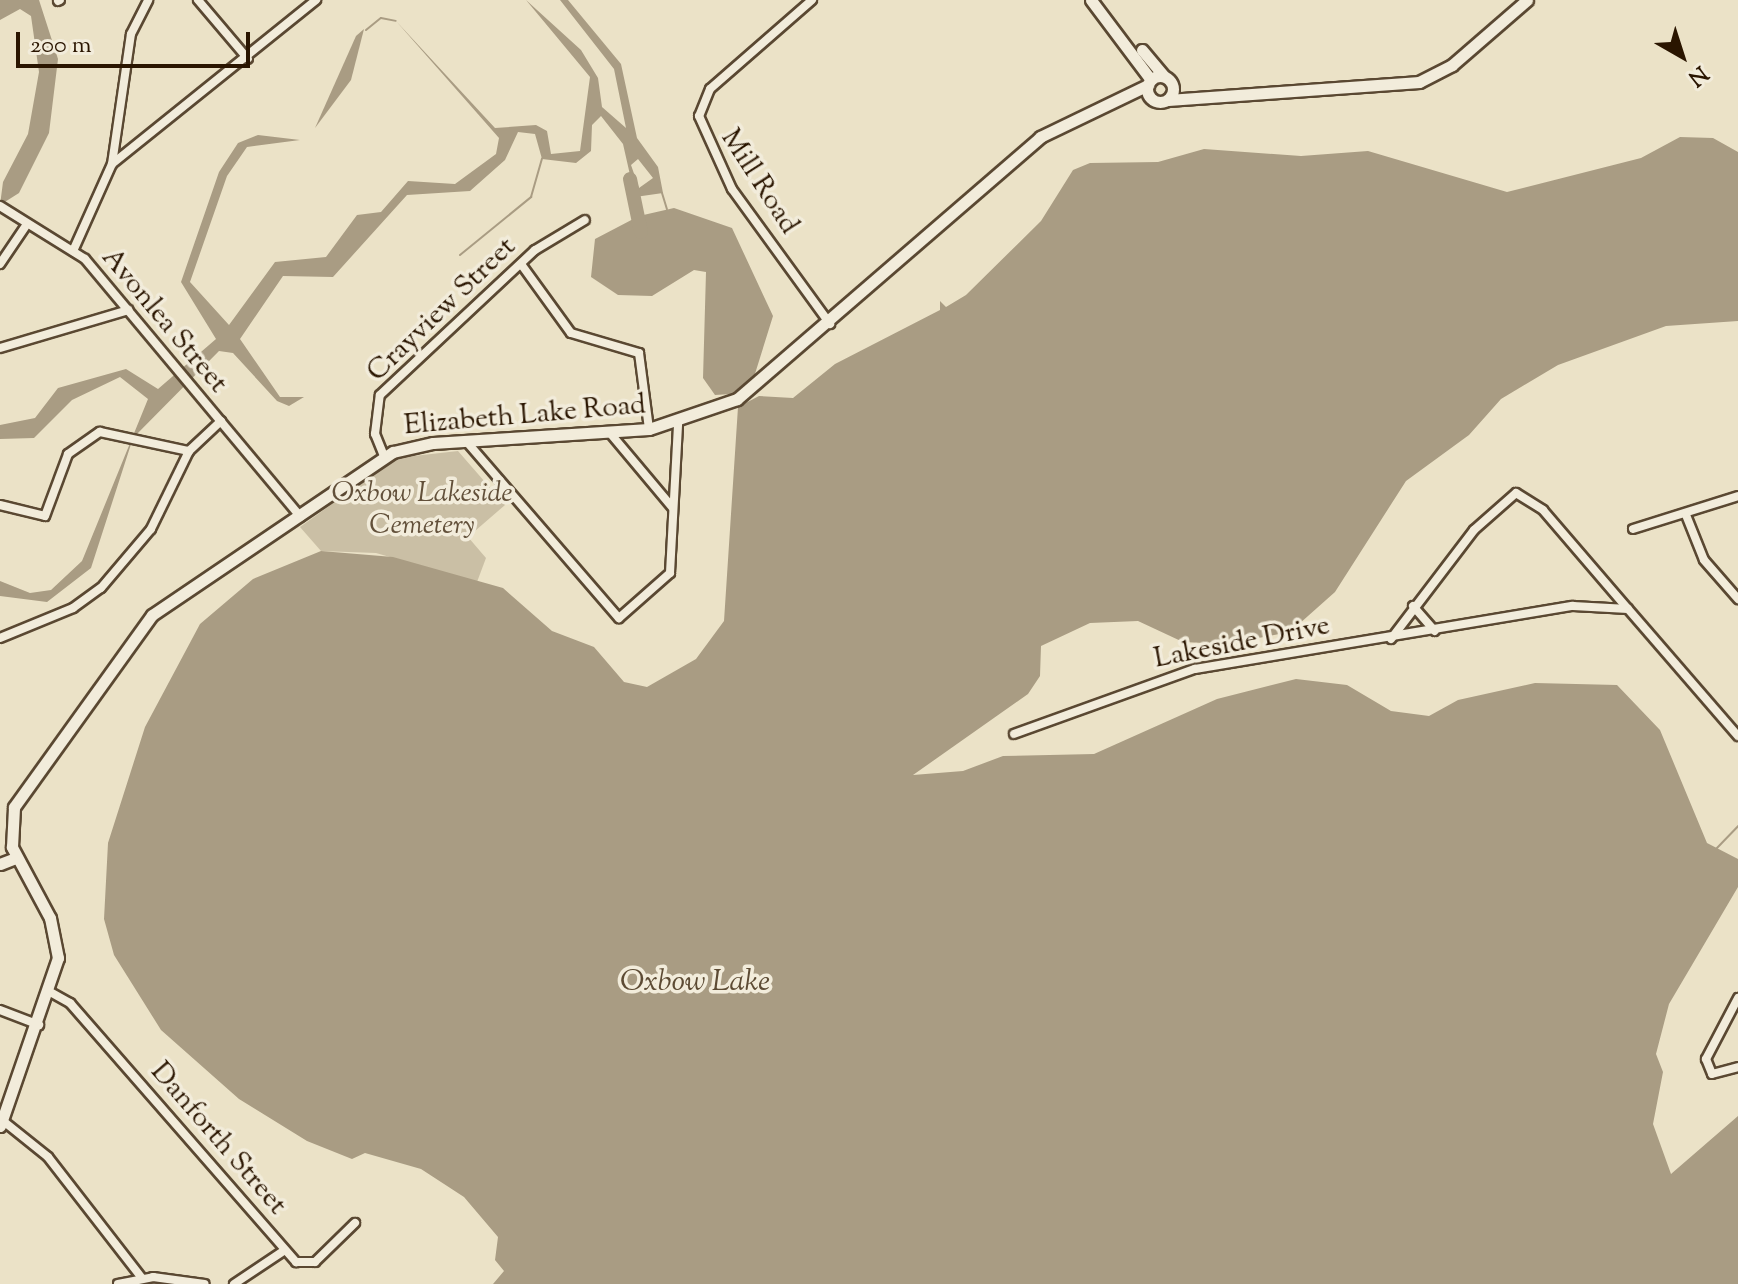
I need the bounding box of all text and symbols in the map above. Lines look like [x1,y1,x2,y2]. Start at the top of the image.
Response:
scale bar [20,16,254,66]
north arrow [1642,16,1722,96]
text: 200 m [30,29,92,63]
text: N [1680,57,1714,93]
street label: Mill Road [713,123,805,241]
street label: Crayview Street [361,231,523,389]
street label: Avonlea Street [94,242,234,400]
street label: Elizabeth Lake Road [403,389,647,443]
park label: Oxbow Lakeside Cemetery [332,477,512,543]
street label: Lakeside Drive [1151,609,1333,677]
water label: Oxbow Lake [620,965,770,1001]
street label: Danforth Street [143,1056,293,1222]

